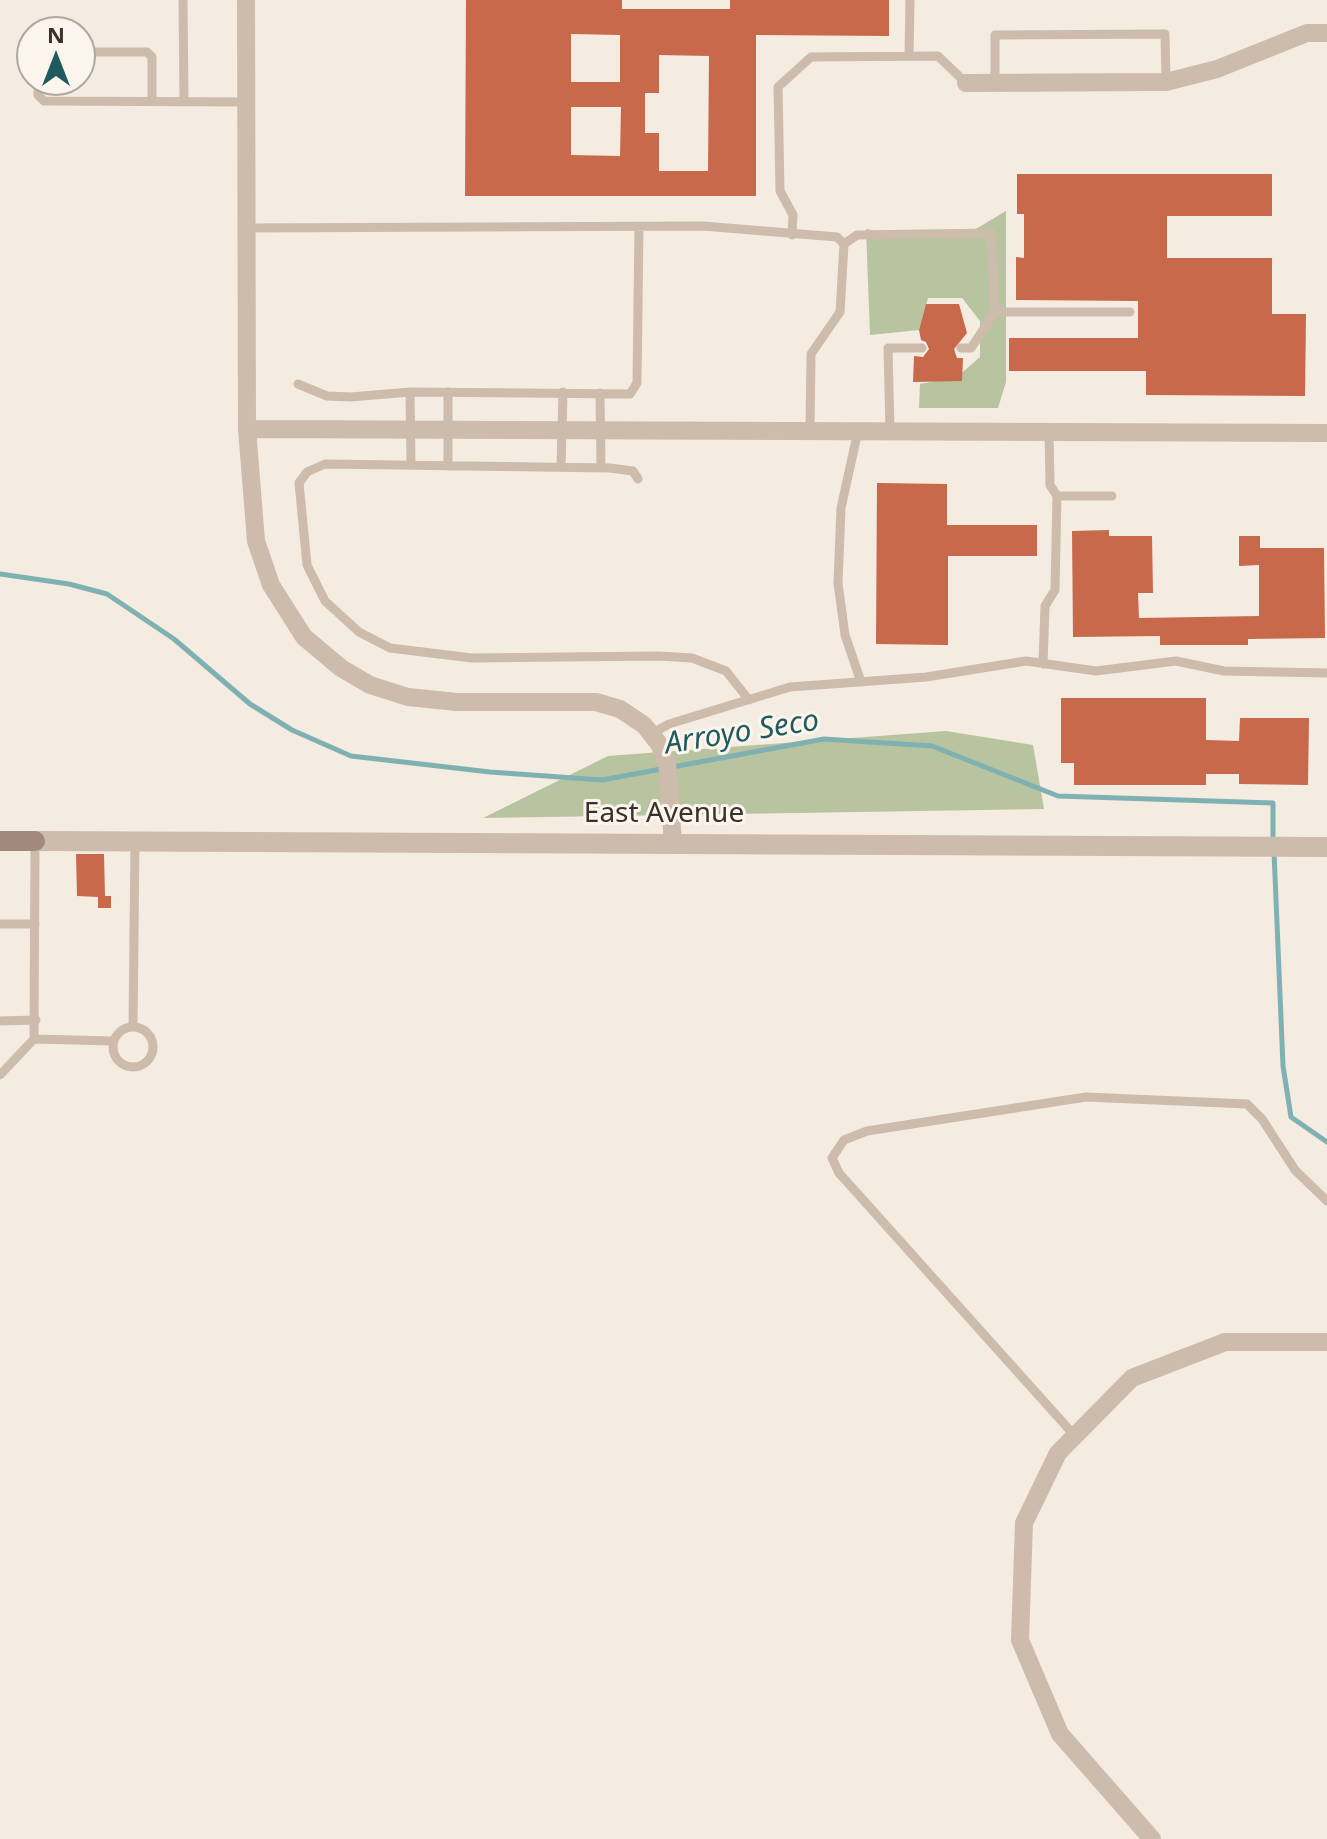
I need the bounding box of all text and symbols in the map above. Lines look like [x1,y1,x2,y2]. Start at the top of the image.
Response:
north arrow [16,16,96,96]
text: N [47,19,65,49]
water label: Arroyo Seco [662,703,822,763]
street label: East Avenue [584,797,744,831]

